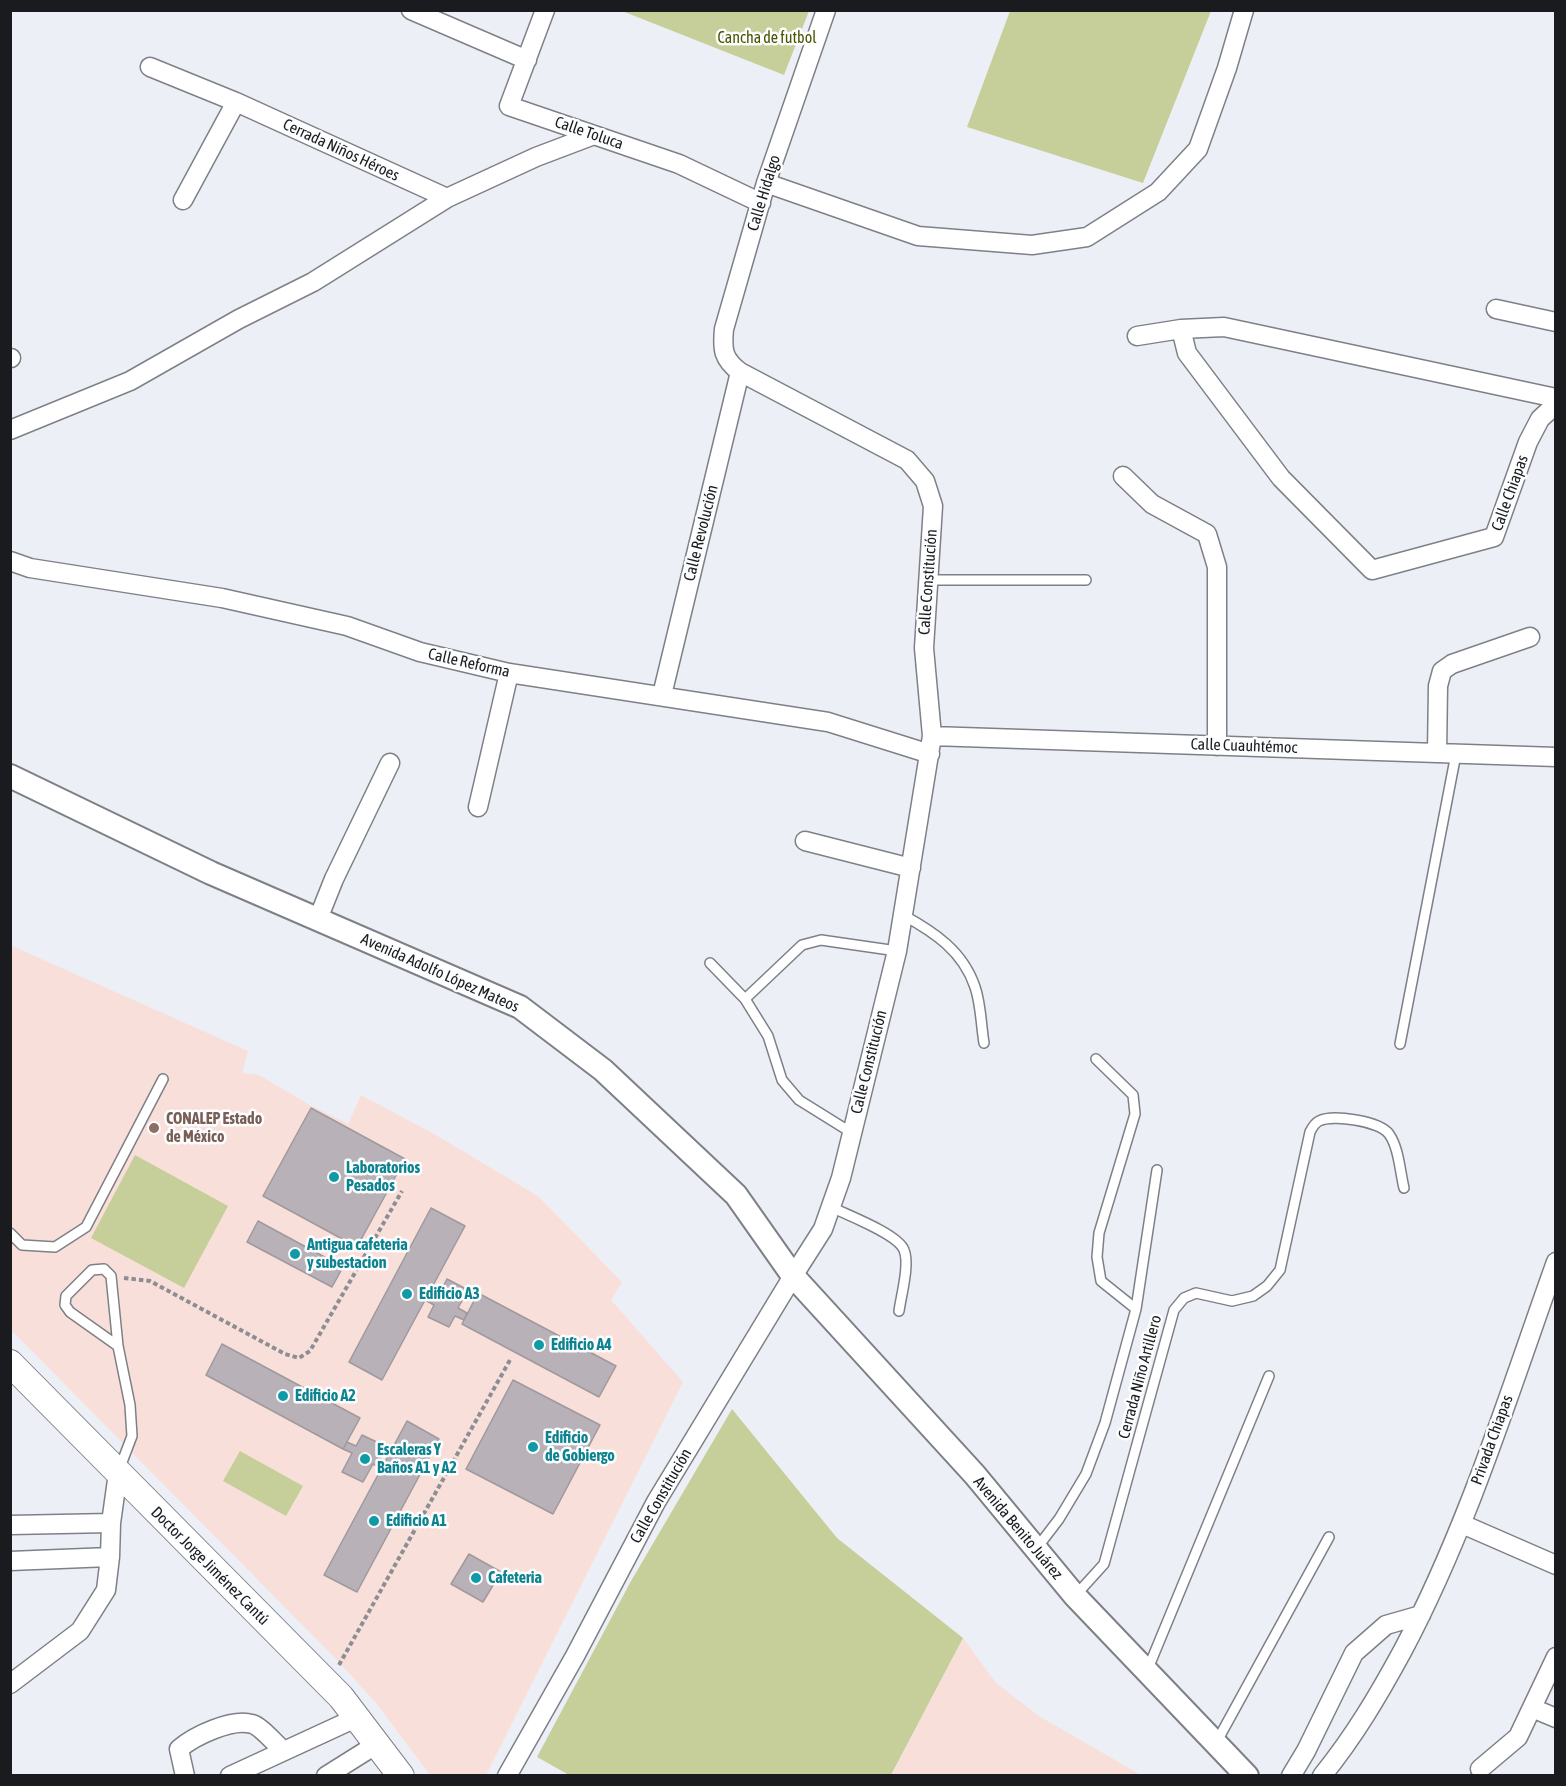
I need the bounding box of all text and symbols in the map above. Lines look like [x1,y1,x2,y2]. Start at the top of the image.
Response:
park label: Cancha de futbol [718,28,816,48]
street label: Calle Toluca [552,112,626,154]
street label: Cerrada Niños Héroes [280,115,402,185]
street label: Calle Hidalgo [743,153,785,233]
street label: Calle Chiapas [1487,453,1533,533]
street label: Calle Revolución [680,483,722,583]
street label: Calle Constitución [915,528,941,636]
street label: Calle Reforma [426,644,512,682]
street label: Calle Cuauhtémoc [1190,735,1298,757]
street label: Avenida Adolfo López Mateos [358,929,522,1017]
street label: Calle Constitución [847,1008,891,1116]
place label: CONALEP Estado de México [166,1109,262,1147]
marker: CONALEP Estado de México [147,1121,161,1135]
place label: Laboratorios Pesados [346,1158,420,1196]
marker: Laboratorios Pesados [327,1170,341,1184]
place label: Antigua cafeteria y subestacion [307,1235,408,1273]
marker: Antigua cafeteria y subestacion [288,1247,302,1261]
place label: Edificio A3 [419,1284,480,1304]
marker: Edificio A3 [400,1287,414,1301]
street label: Cerrada Niño Artillero [1114,1313,1166,1441]
place label: Edificio A4 [551,1335,612,1355]
marker: Edificio A4 [532,1338,546,1352]
place label: Edificio A2 [295,1386,356,1406]
marker: Edificio A2 [276,1389,290,1403]
street label: Privada Chiapas [1467,1393,1517,1487]
place label: Edificio de Gobiergo [545,1428,615,1466]
place label: Escaleras Y Baños A1 y A2 [377,1440,457,1478]
marker: Edificio de Gobiergo [526,1440,540,1454]
street label: Calle Constitución [626,1445,696,1547]
marker: Escaleras Y Baños A1 y A2 [358,1452,372,1466]
street label: Avenida Benito Juárez [969,1473,1067,1583]
street label: Doctor Jorge Jiménez Cantú [147,1503,273,1629]
place label: Edificio A1 [386,1511,447,1531]
marker: Edificio A1 [367,1514,381,1528]
place label: Cafeteria [488,1568,542,1588]
marker: Cafeteria [469,1571,483,1585]

